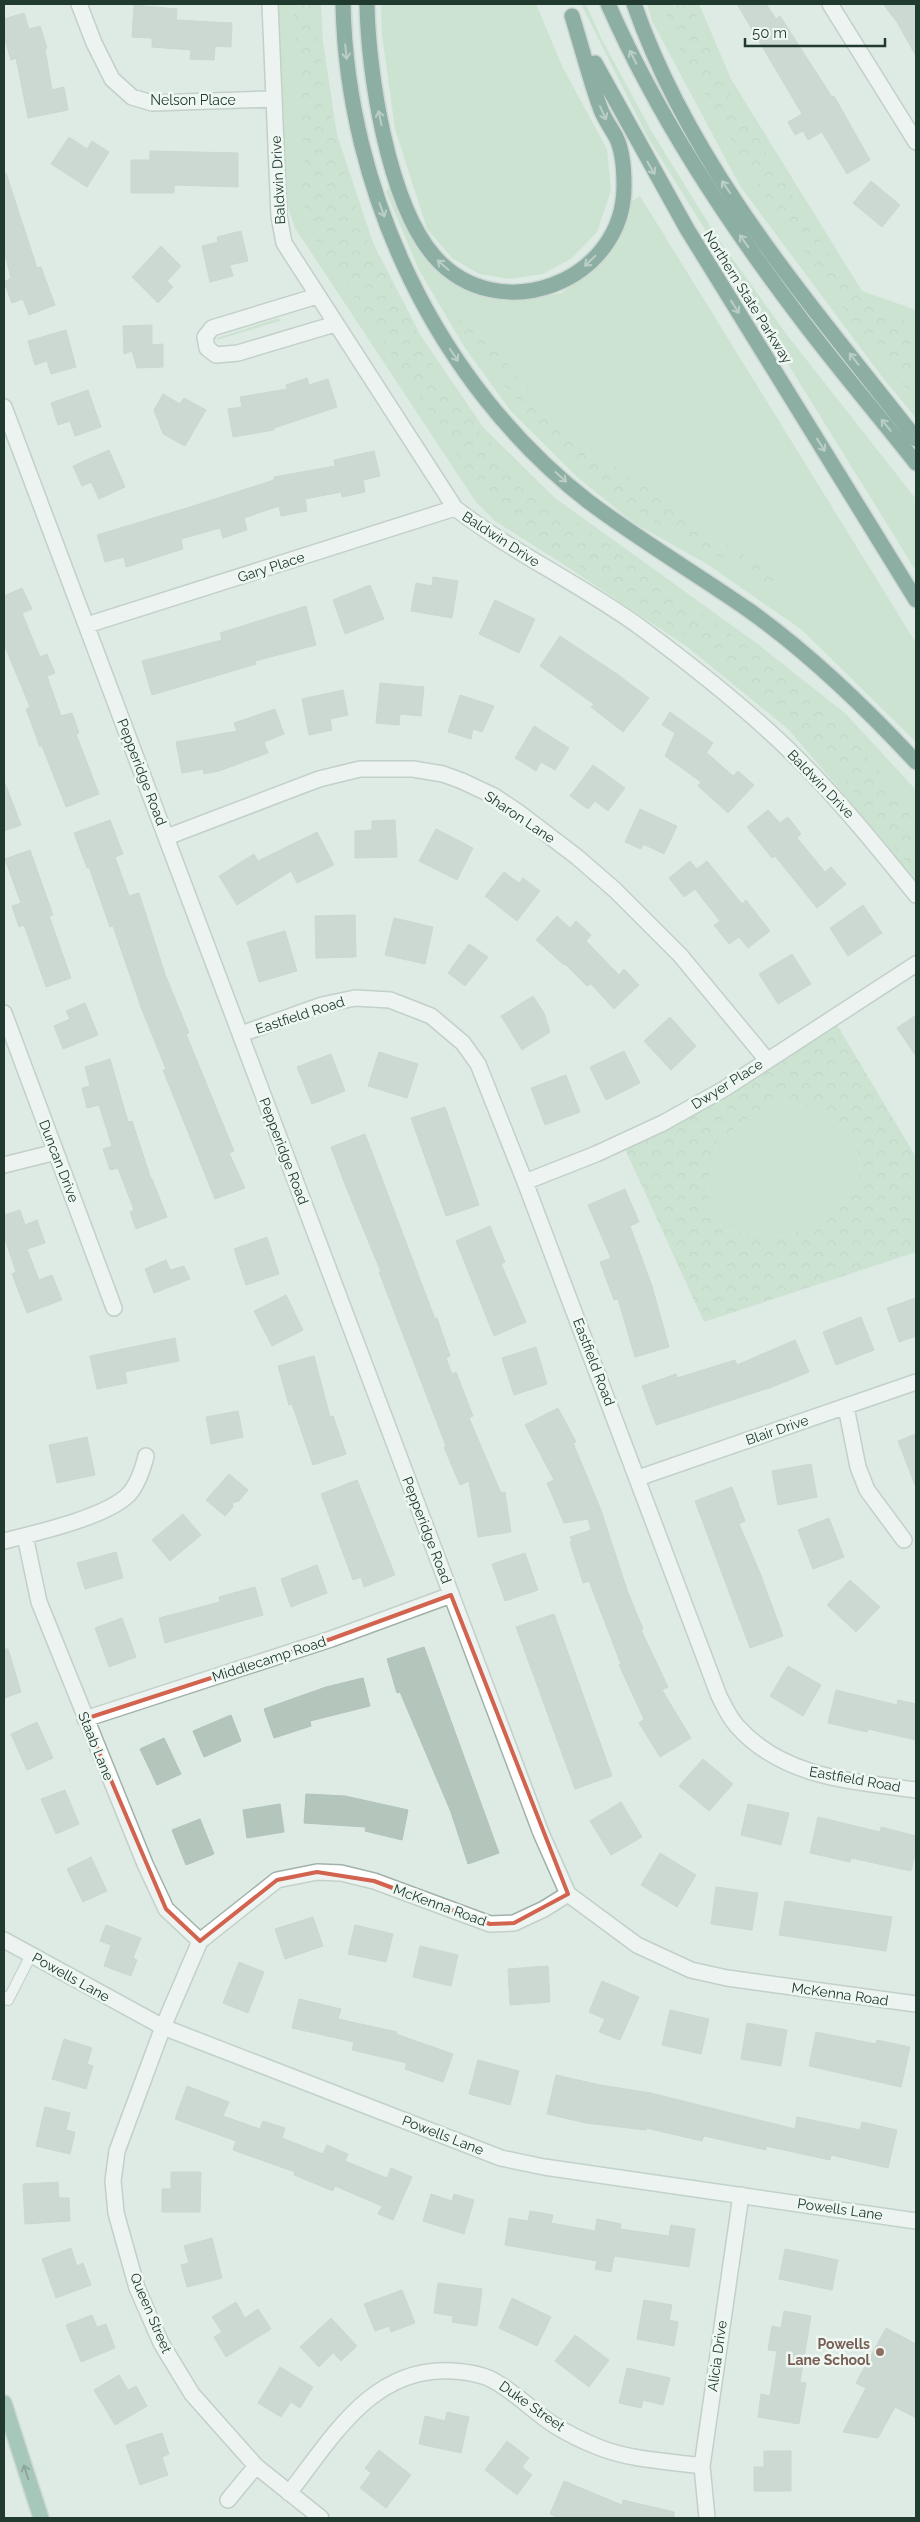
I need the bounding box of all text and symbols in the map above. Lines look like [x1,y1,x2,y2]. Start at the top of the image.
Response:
scale bar [745,15,885,47]
text: 50 m [752,24,787,42]
one-way arrow [341,44,351,60]
one-way arrow [628,50,637,65]
street label: Nelson Place [150,92,236,108]
one-way arrow [599,105,609,120]
one-way arrow [375,110,384,126]
street label: Baldwin Drive [268,135,288,225]
one-way arrow [647,161,657,175]
one-way arrow [720,180,731,194]
one-way arrow [378,202,387,217]
street label: Northern State Parkway [701,228,796,367]
one-way arrow [739,234,749,248]
one-way arrow [584,255,597,267]
one-way arrow [437,259,450,270]
one-way arrow [731,300,741,314]
one-way arrow [449,348,459,362]
one-way arrow [848,353,859,366]
one-way arrow [881,419,892,432]
one-way arrow [816,438,826,452]
one-way arrow [554,471,567,483]
street label: Baldwin Drive [459,508,543,570]
street label: Gary Place [236,549,306,585]
street label: Pepperidge Road [114,716,170,828]
street label: Baldwin Drive [784,746,858,822]
street label: Sharon Lane [482,788,558,846]
street label: Eastfield Road [254,993,346,1037]
street label: Dwyer Place [688,1056,766,1112]
street label: Pepperidge Road [256,1095,312,1207]
street label: Duncan Drive [36,1118,82,1204]
street label: Eastfield Road [570,1316,618,1408]
street label: Blair Drive [743,1412,811,1448]
street label: Pepperidge Road [399,1474,455,1586]
street label: Middlecamp Road [210,1633,328,1685]
street label: Staab Lane [75,1709,117,1783]
street label: Eastfield Road [808,1763,902,1795]
street label: McKenna Road [391,1881,489,1929]
street label: Powells Lane [29,1949,113,2005]
street label: McKenna Road [790,1979,890,2009]
street label: Powells Lane [400,2112,486,2158]
street label: Powells Lane [796,2195,884,2223]
street label: Queen Street [127,2270,175,2356]
street label: Alicia Drive [704,2319,730,2393]
place label: Powells Lane School [787,2336,871,2368]
marker: Powells Lane School [874,2346,886,2358]
street label: Duke Street [496,2378,568,2435]
one-way arrow [21,2465,30,2480]

